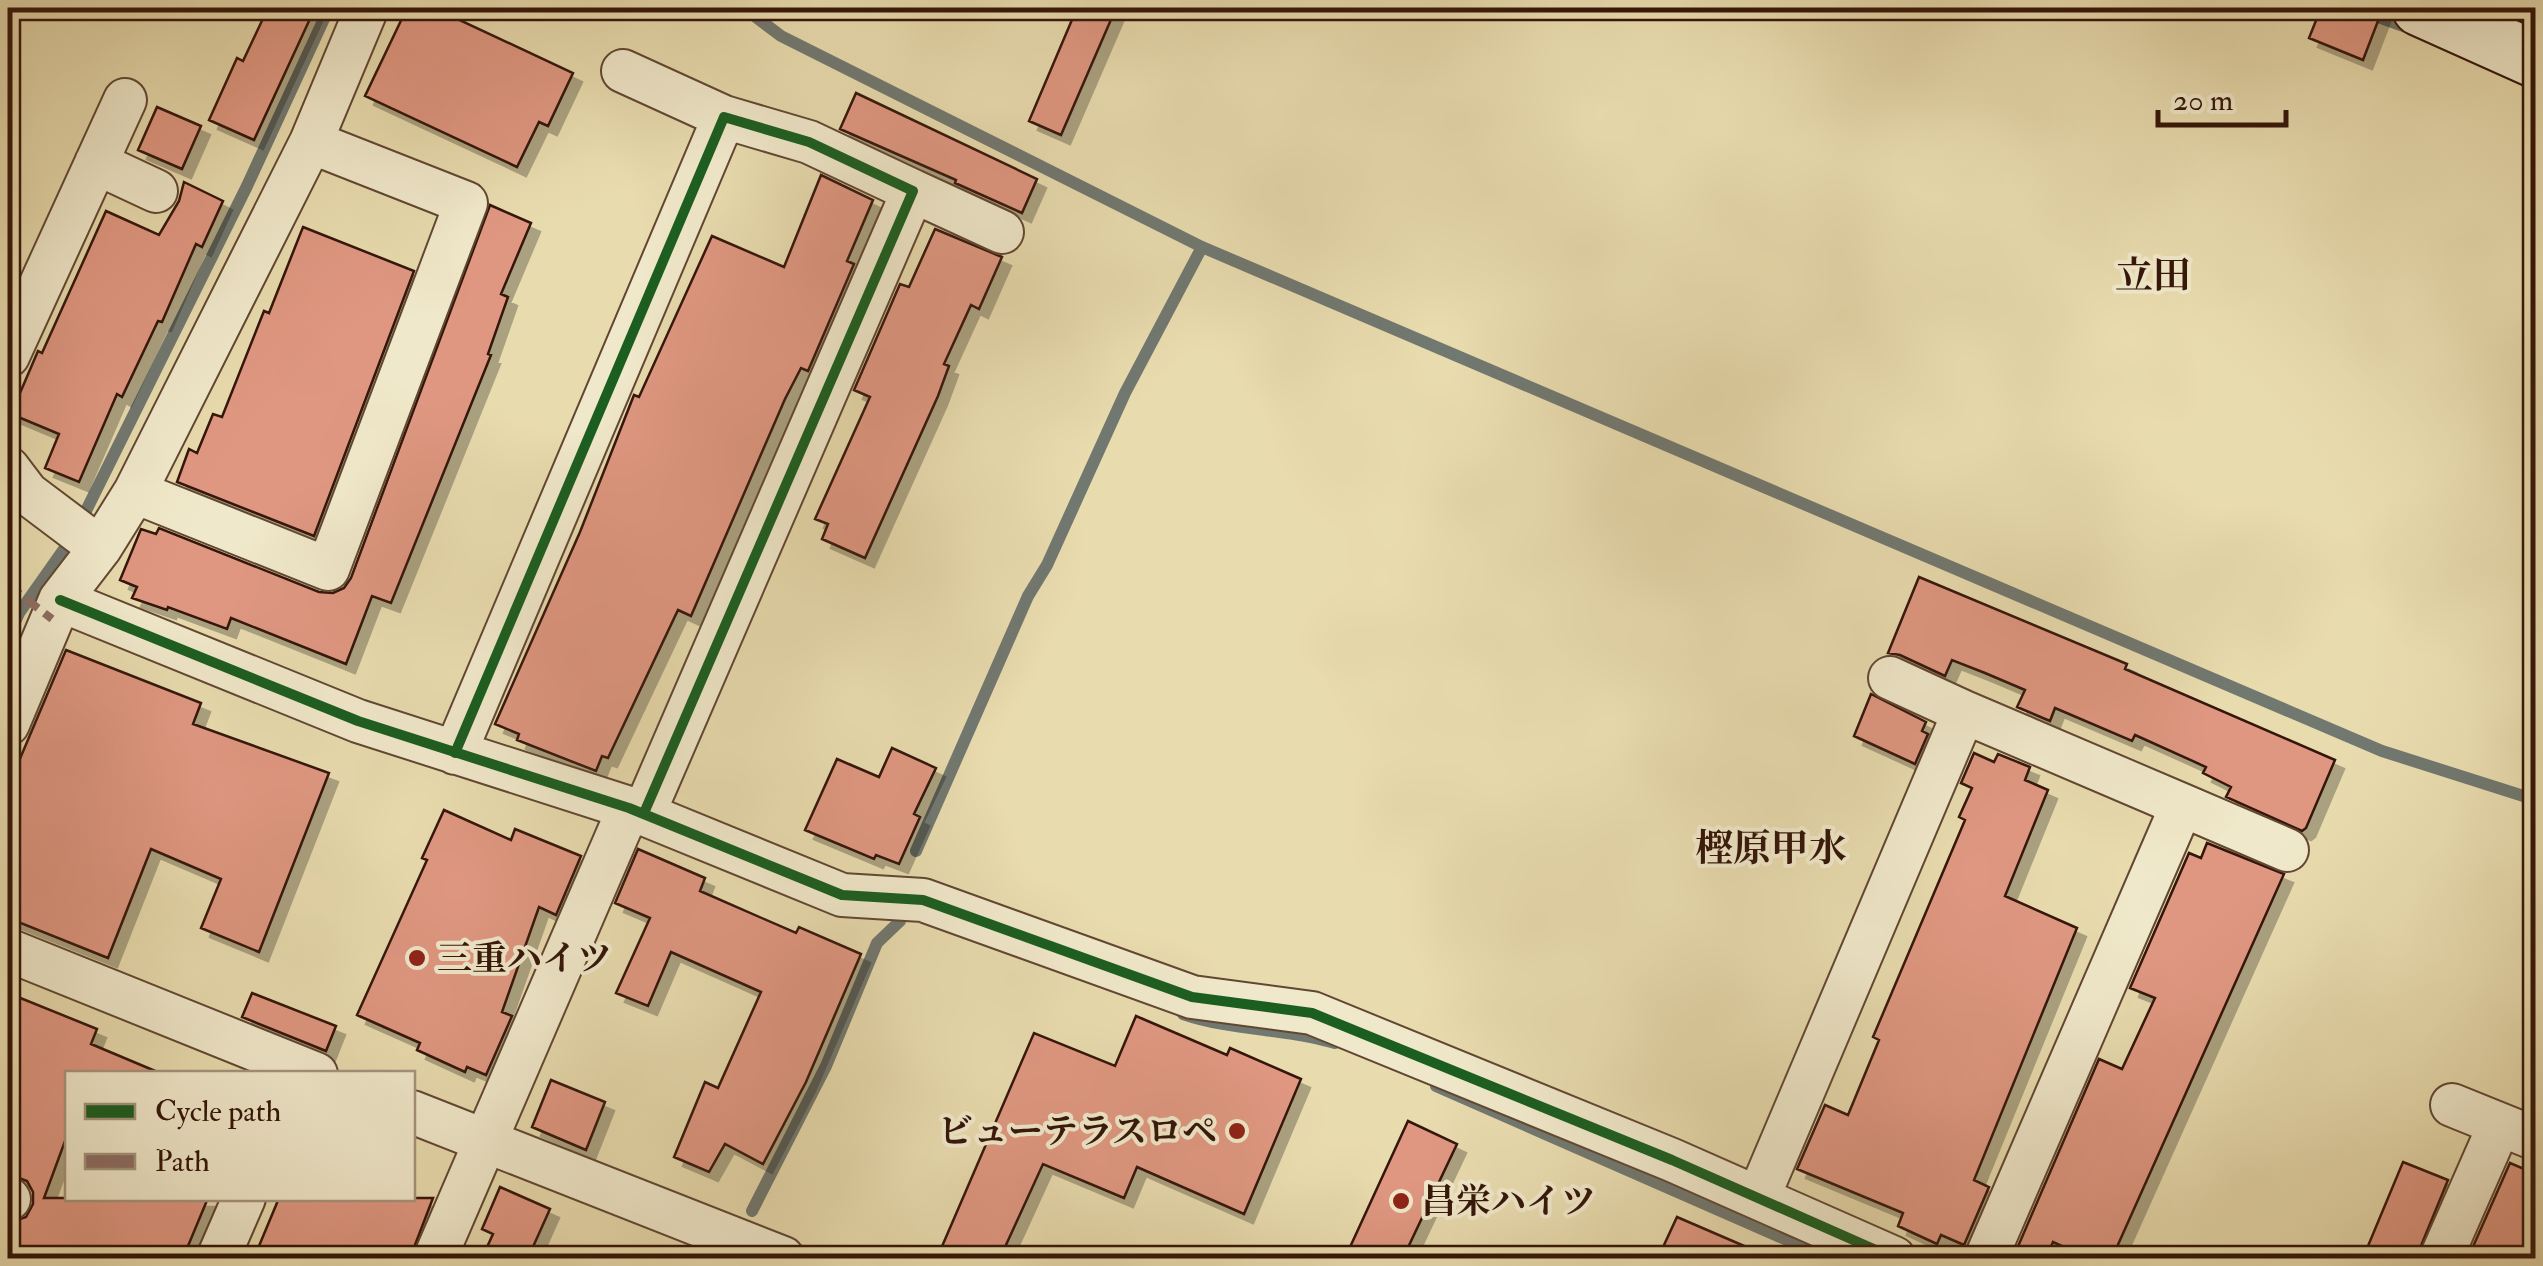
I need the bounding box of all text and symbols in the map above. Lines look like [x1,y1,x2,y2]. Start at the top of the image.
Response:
scale bar [2158,65,2286,127]
text: 20 m [2173,82,2233,119]
district label: 立田 [2115,252,2191,300]
district label: 樫原甲水 [1695,825,1847,873]
place label: 三重ハイツ [437,937,612,981]
marker: 三重ハイツ [406,947,428,969]
legend [65,1071,415,1201]
text: Cycle path [155,1093,281,1130]
place label: ビューテラスロペ [938,1110,1217,1154]
marker: ビューテラスロペ [1226,1120,1248,1142]
text: Path [155,1143,210,1180]
place label: 昌栄ハイツ [1421,1180,1596,1224]
marker: 昌栄ハイツ [1390,1190,1412,1212]

